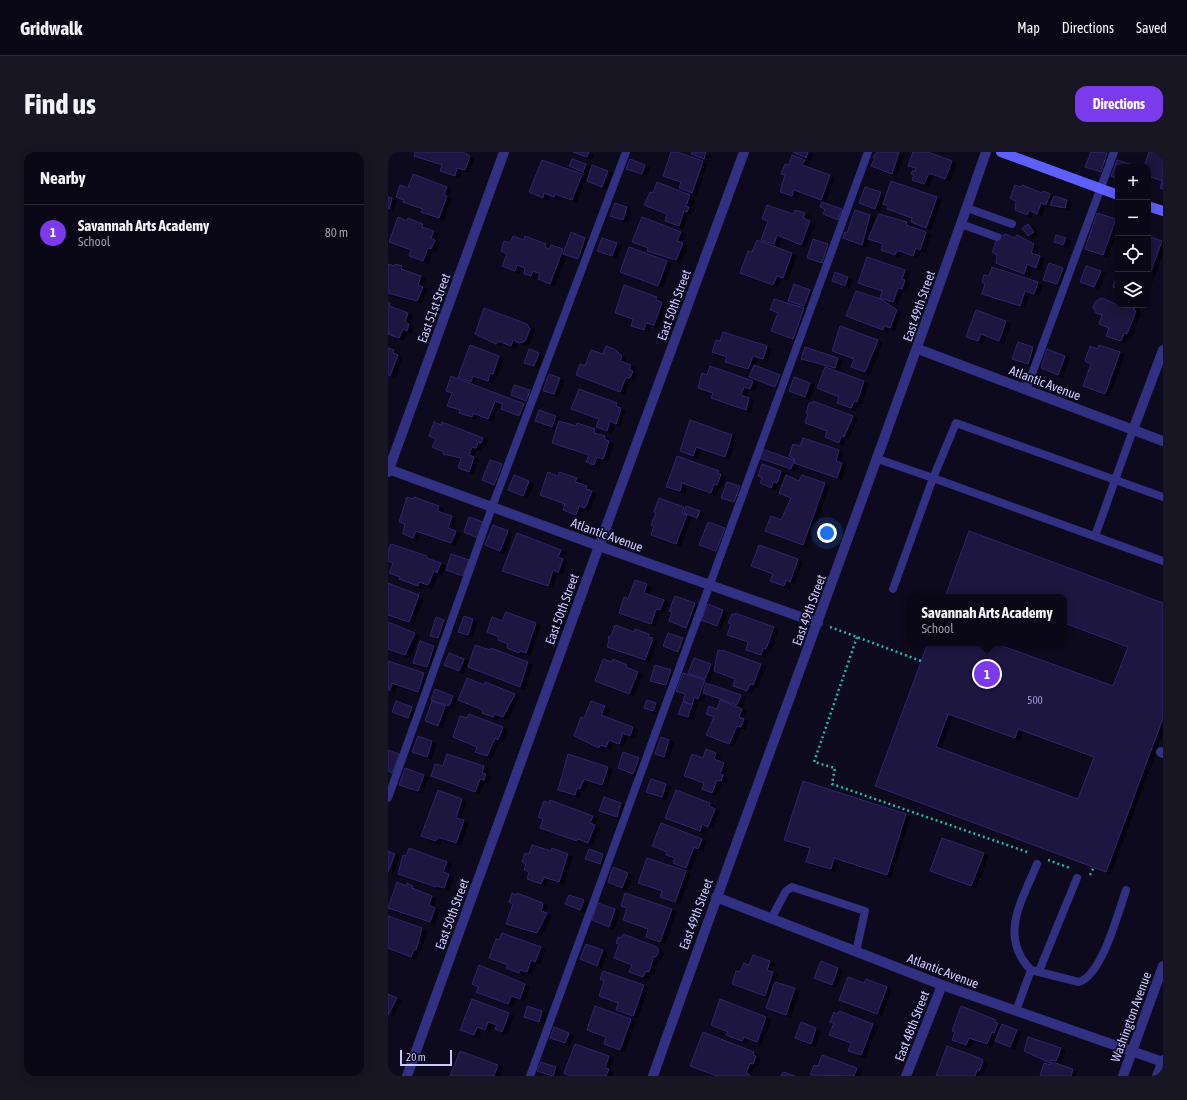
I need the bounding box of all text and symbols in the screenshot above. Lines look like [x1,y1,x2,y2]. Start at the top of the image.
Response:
text: Gridwalk [20,17,82,39]
text: Map [1017,20,1040,36]
text: Directions [1062,20,1114,36]
text: Saved [1136,20,1167,36]
button: Directions [1075,86,1163,122]
text: Find us [24,88,96,120]
map controls [1115,164,1151,308]
button: + [1115,164,1151,200]
text: Nearby [40,168,86,188]
button: − [1115,200,1151,236]
text: Savannah Arts Academy [78,217,209,234]
text: 1 [50,225,56,240]
text: 80 m [325,225,348,240]
text: School [78,234,110,249]
button: locate [1115,236,1151,272]
street label: East 50th Street [654,267,694,342]
street label: East 49th Street [900,268,938,344]
street label: East 51st Street [415,271,454,345]
button: layers [1115,272,1151,308]
street label: Atlantic Avenue [1007,363,1083,404]
street label: Atlantic Avenue [569,515,645,555]
your location [817,523,837,543]
street label: East 50th Street [542,571,582,646]
street label: East 49th Street [789,572,829,647]
popup [907,594,1067,646]
text: Savannah Arts Academy [921,604,1053,621]
text: School [921,621,954,636]
pin: 1 [974,659,1000,689]
house number: 500 [1027,694,1043,706]
street label: East 50th Street [432,876,472,951]
street label: East 49th Street [676,876,716,951]
street label: Atlantic Avenue [905,951,981,992]
street label: Washington Avenue [1108,970,1154,1064]
street label: East 48th Street [892,988,932,1063]
scale bar [400,1048,452,1067]
text: 20 m [406,1051,426,1063]

